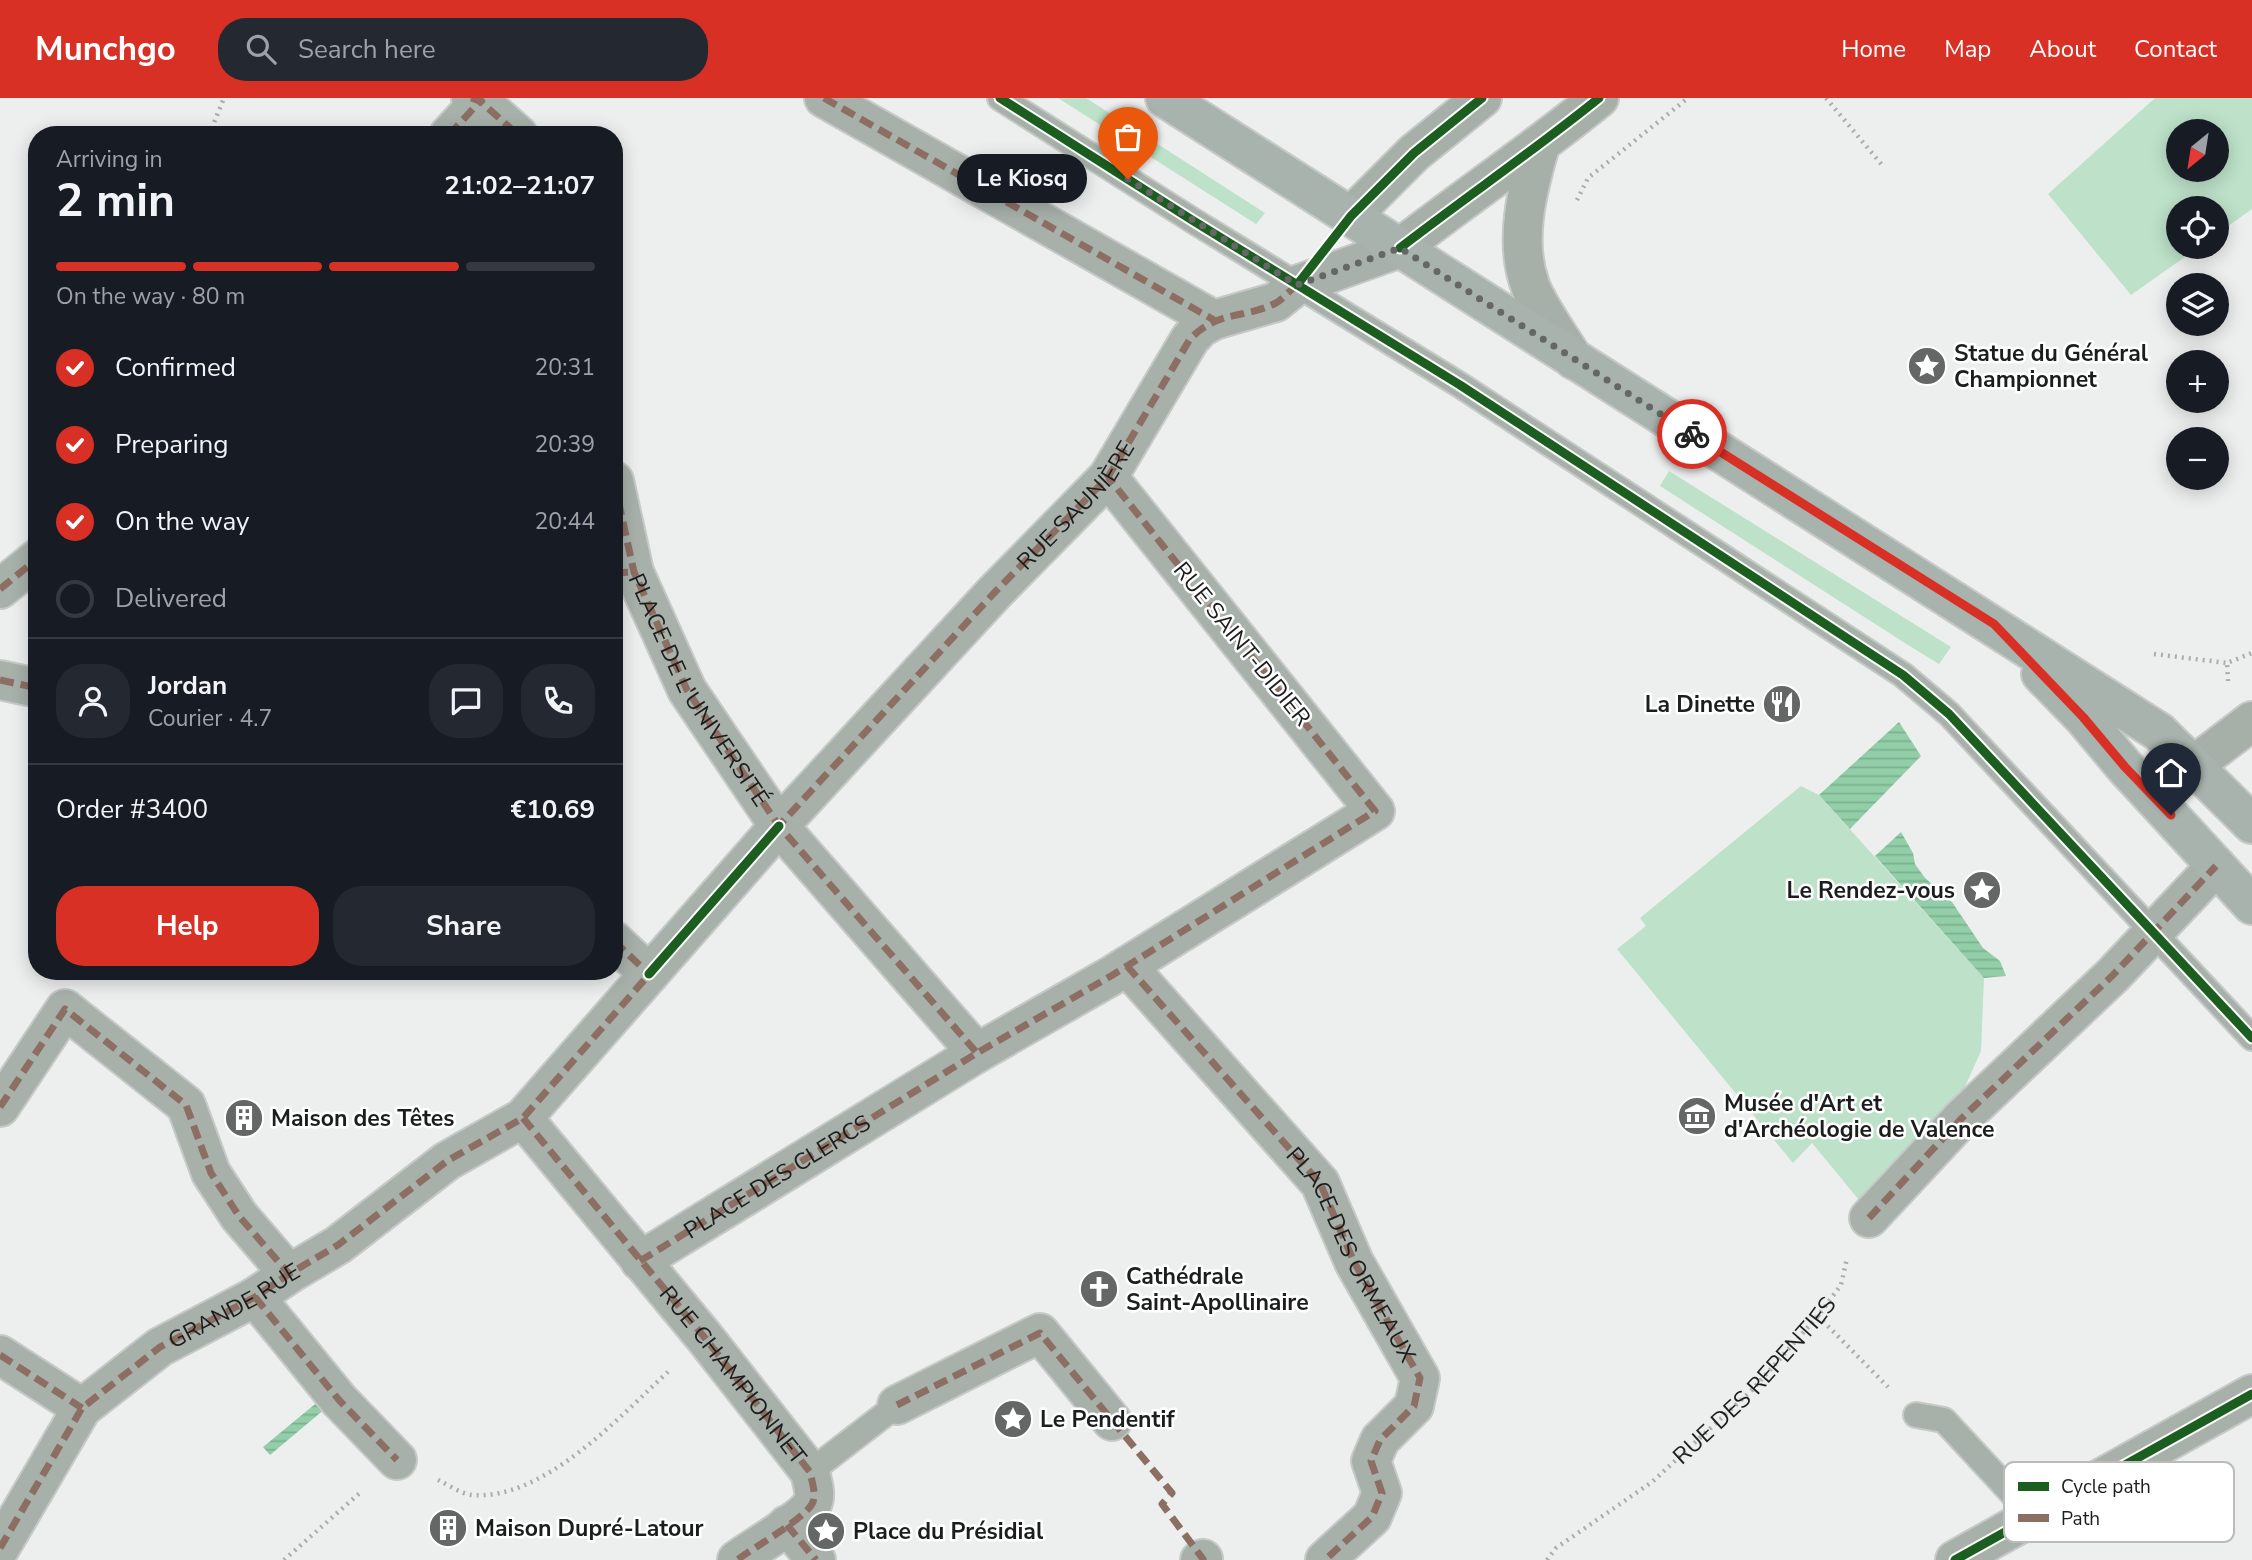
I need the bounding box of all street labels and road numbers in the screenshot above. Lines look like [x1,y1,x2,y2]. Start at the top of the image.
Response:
street label: RUE SAUNIÈRE [1010,435,1142,577]
street label: RUE SAINT-DIDIER [1166,556,1318,732]
street label: PLACE DE L'UNIVERSITÉ [621,568,777,812]
street label: PLACE DES CLERCS [678,1107,876,1246]
street label: PLACE DES ORMEAUX [1279,1140,1423,1368]
street label: GRANDE RUE [162,1255,306,1356]
street label: RUE CHAMPIONNET [653,1279,814,1471]
street label: RUE DES REPENTIES [1666,1290,1843,1471]

